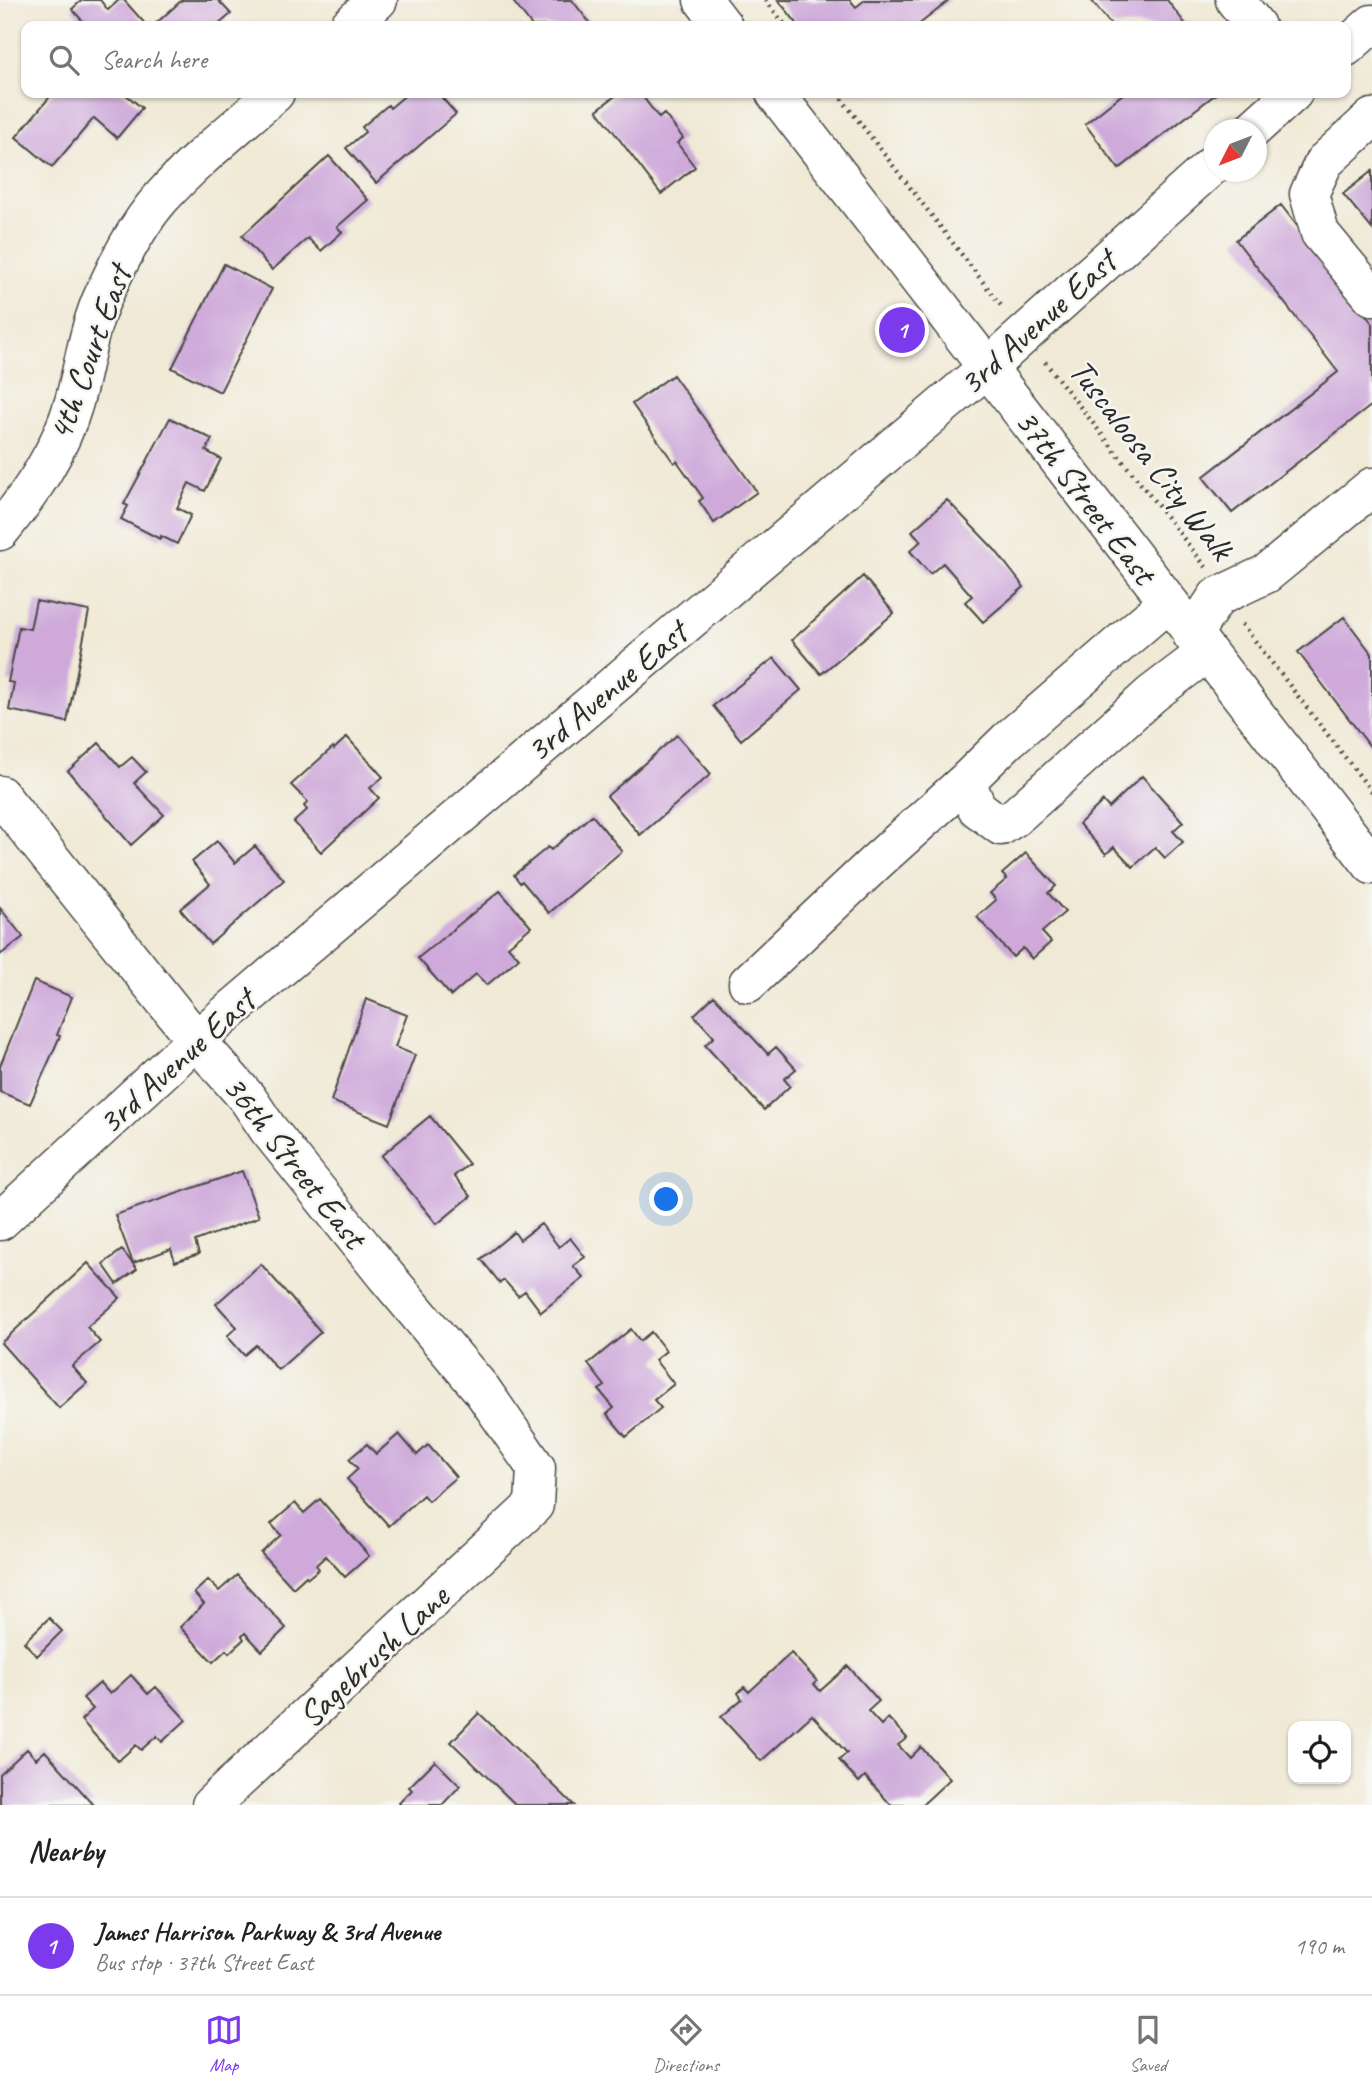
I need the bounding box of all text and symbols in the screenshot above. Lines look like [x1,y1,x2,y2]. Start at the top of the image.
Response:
search box [21,21,1351,98]
icon: search [45,41,83,79]
text: Search here [101,43,207,76]
north arrow [1204,119,1267,182]
street label: 3rd Avenue East [949,237,1129,405]
street label: 4th Court East [37,256,143,447]
pin: 1 [879,304,925,356]
street label: Tuscaloosa City Walk [1059,350,1246,571]
street label: 37th Street East [1005,400,1168,596]
street label: 3rd Avenue East [516,608,700,772]
street label: 3rd Avenue East [88,976,268,1144]
street label: 36th Street East [213,1066,378,1260]
your location [649,1182,683,1216]
street label: Sagebrush Lane [288,1573,460,1738]
map controls [1288,1721,1351,1784]
button: locate [1288,1721,1351,1784]
text: Nearby [28,1832,104,1870]
text: James Harrison Parkway & 3rd Avenue [95,1915,440,1948]
text: 1 [46,1932,56,1961]
text: 190 m [1295,1932,1344,1961]
text: Bus stop · 37th Street East [95,1948,313,1977]
tab: Map [205,2011,243,2077]
tab: Directions [653,2011,719,2077]
tab: Saved [1129,2011,1167,2077]

